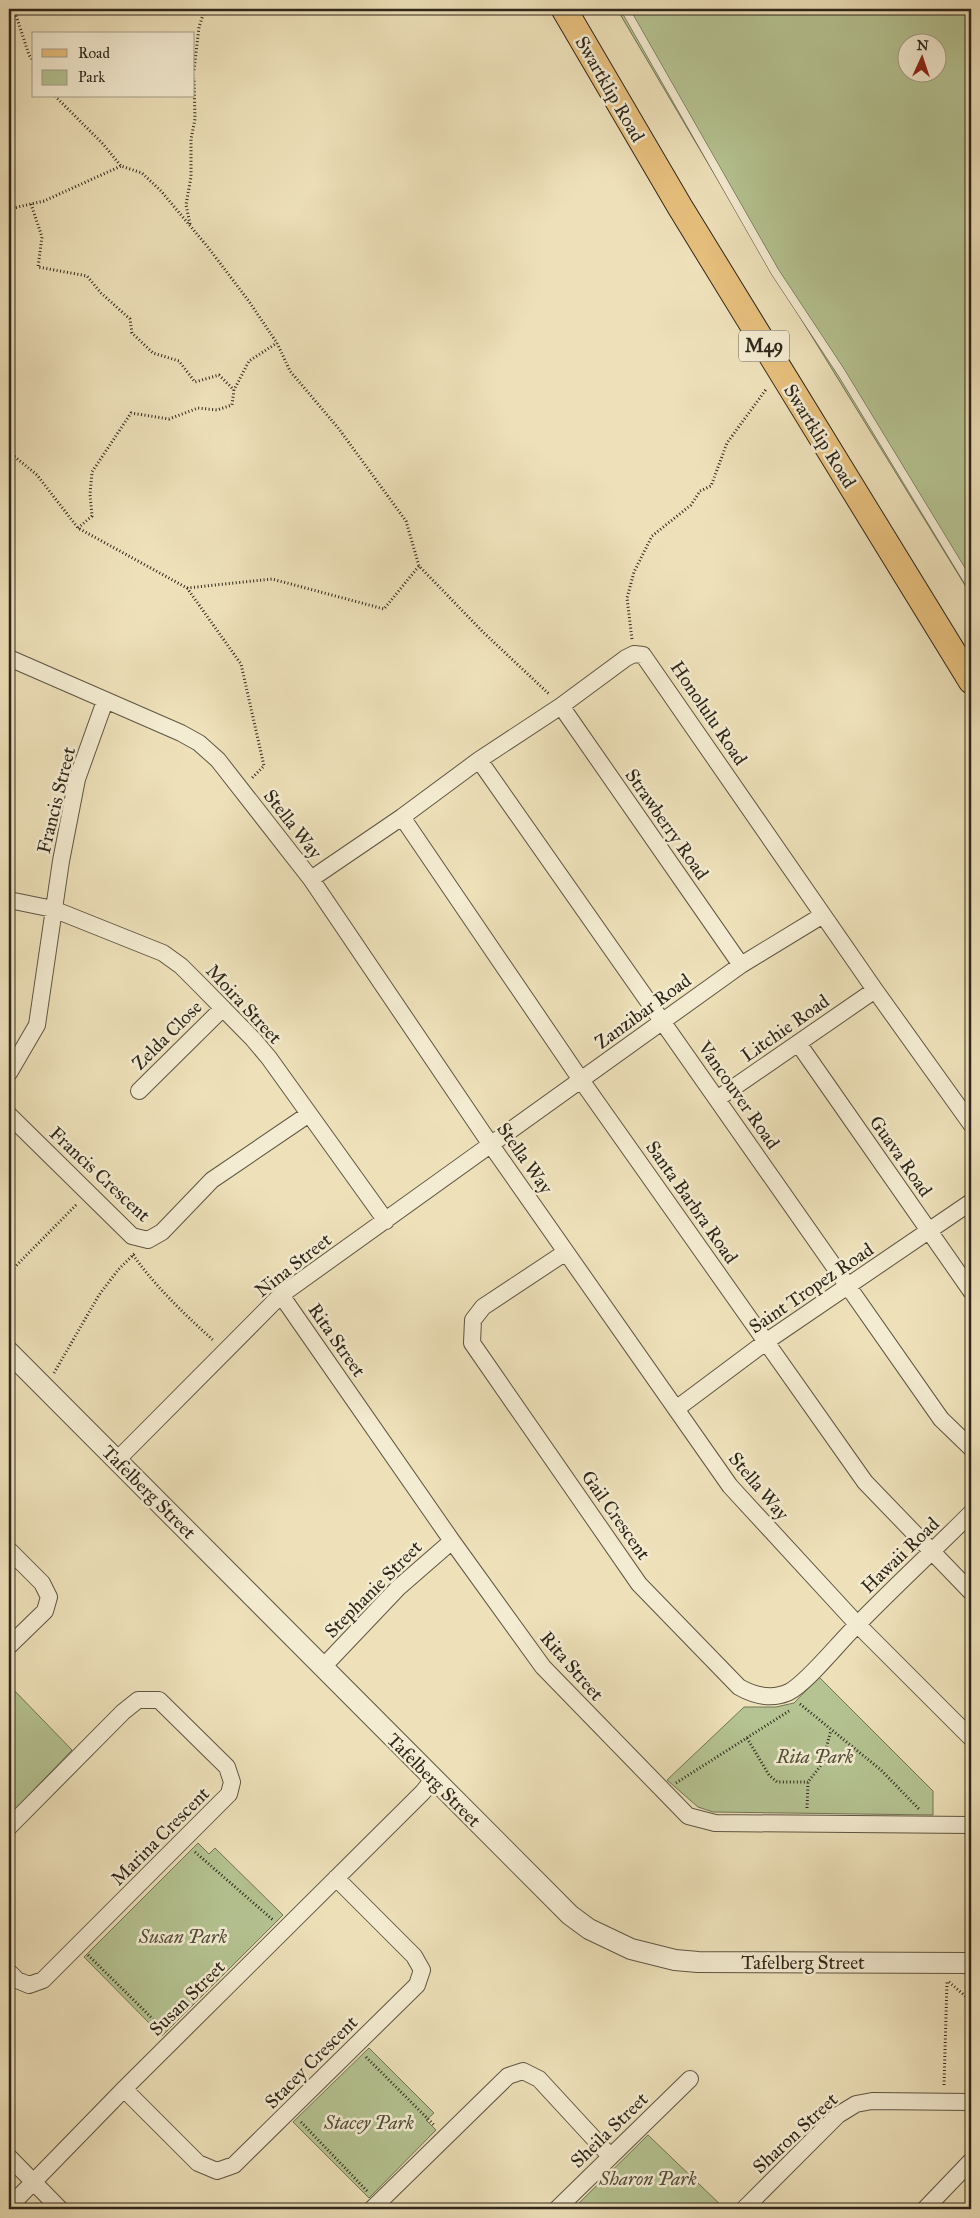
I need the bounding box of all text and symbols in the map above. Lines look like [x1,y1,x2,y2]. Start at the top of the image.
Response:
legend [32,32,195,98]
street label: Swartklip Road [570,32,650,146]
north arrow [898,32,948,82]
text: N [916,37,929,54]
text: Road [78,44,110,62]
text: Park [78,68,105,86]
road number: M49 [739,331,789,362]
street label: Swartklip Road [779,380,861,493]
street label: Honolulu Road [666,657,753,770]
street label: Francis Street [32,744,80,856]
street label: Strawberry Road [620,764,714,884]
street label: Stella Way [259,785,328,864]
street label: Moira Street [201,959,287,1049]
street label: Zanzibar Road [591,968,696,1054]
street label: Litchie Road [737,989,834,1067]
street label: Zelda Close [127,995,207,1075]
street label: Vancouver Road [693,1036,785,1154]
street label: Guava Road [865,1111,938,1201]
street label: Stella Way [492,1118,559,1199]
street label: Francis Crescent [45,1121,155,1227]
street label: Santa Barbra Road [641,1136,743,1268]
street label: Nina Street [250,1228,336,1302]
street label: Saint Tropez Road [744,1238,878,1338]
street label: Rita Street [303,1299,371,1381]
street label: Tafelberg Street [96,1440,201,1545]
street label: Stella Way [724,1447,795,1526]
street label: Gail Crescent [577,1466,655,1564]
street label: Hawaii Road [856,1512,944,1598]
street label: Stephanie Street [320,1535,427,1642]
street label: Rita Street [536,1627,609,1706]
street label: Tafelberg Street [381,1728,486,1833]
park label: Rita Park [776,1745,854,1768]
street label: Marina Crescent [106,1782,214,1890]
park label: Susan Park [138,1925,228,1948]
street label: Tafelberg Street [741,1951,865,1975]
street label: Susan Street [144,1955,230,2041]
street label: Stacey Crescent [260,2010,363,2113]
street label: Sheila Street [565,2087,653,2173]
street label: Sharon Street [748,2088,842,2178]
park label: Stacey Park [323,2111,414,2134]
park label: Sharon Park [598,2167,697,2190]

